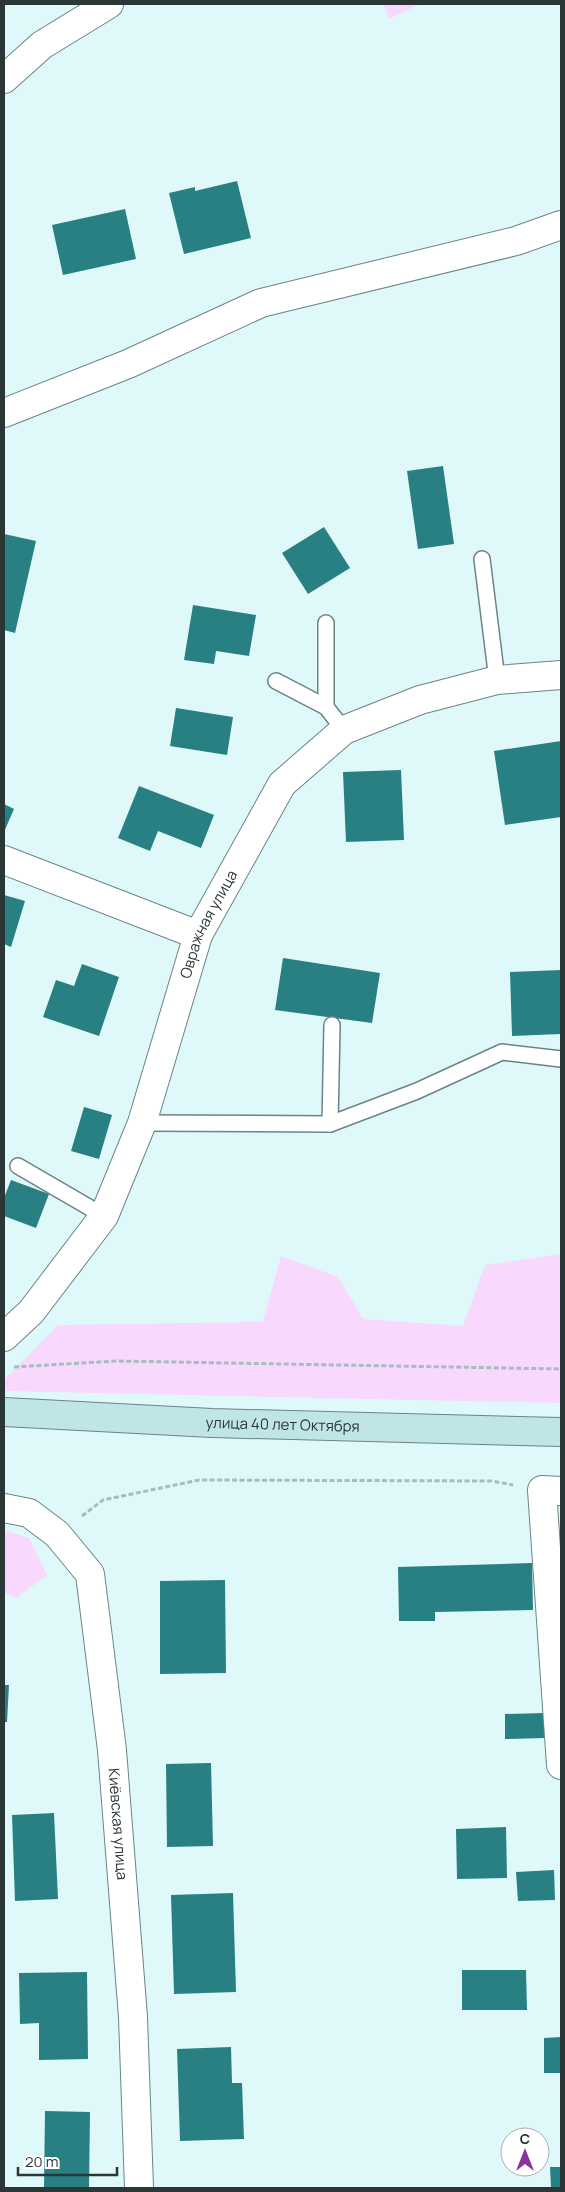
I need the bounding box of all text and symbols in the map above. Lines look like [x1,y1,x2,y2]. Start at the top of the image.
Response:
street label: Овражная улица [175,866,242,981]
street label: улица 40 лет Октября [205,1412,360,1437]
street label: Киёвская улица [103,1767,133,1881]
north arrow [500,2127,550,2177]
text: С [520,2129,530,2148]
scale bar [18,2144,116,2176]
text: 20 m [25,2151,58,2172]

